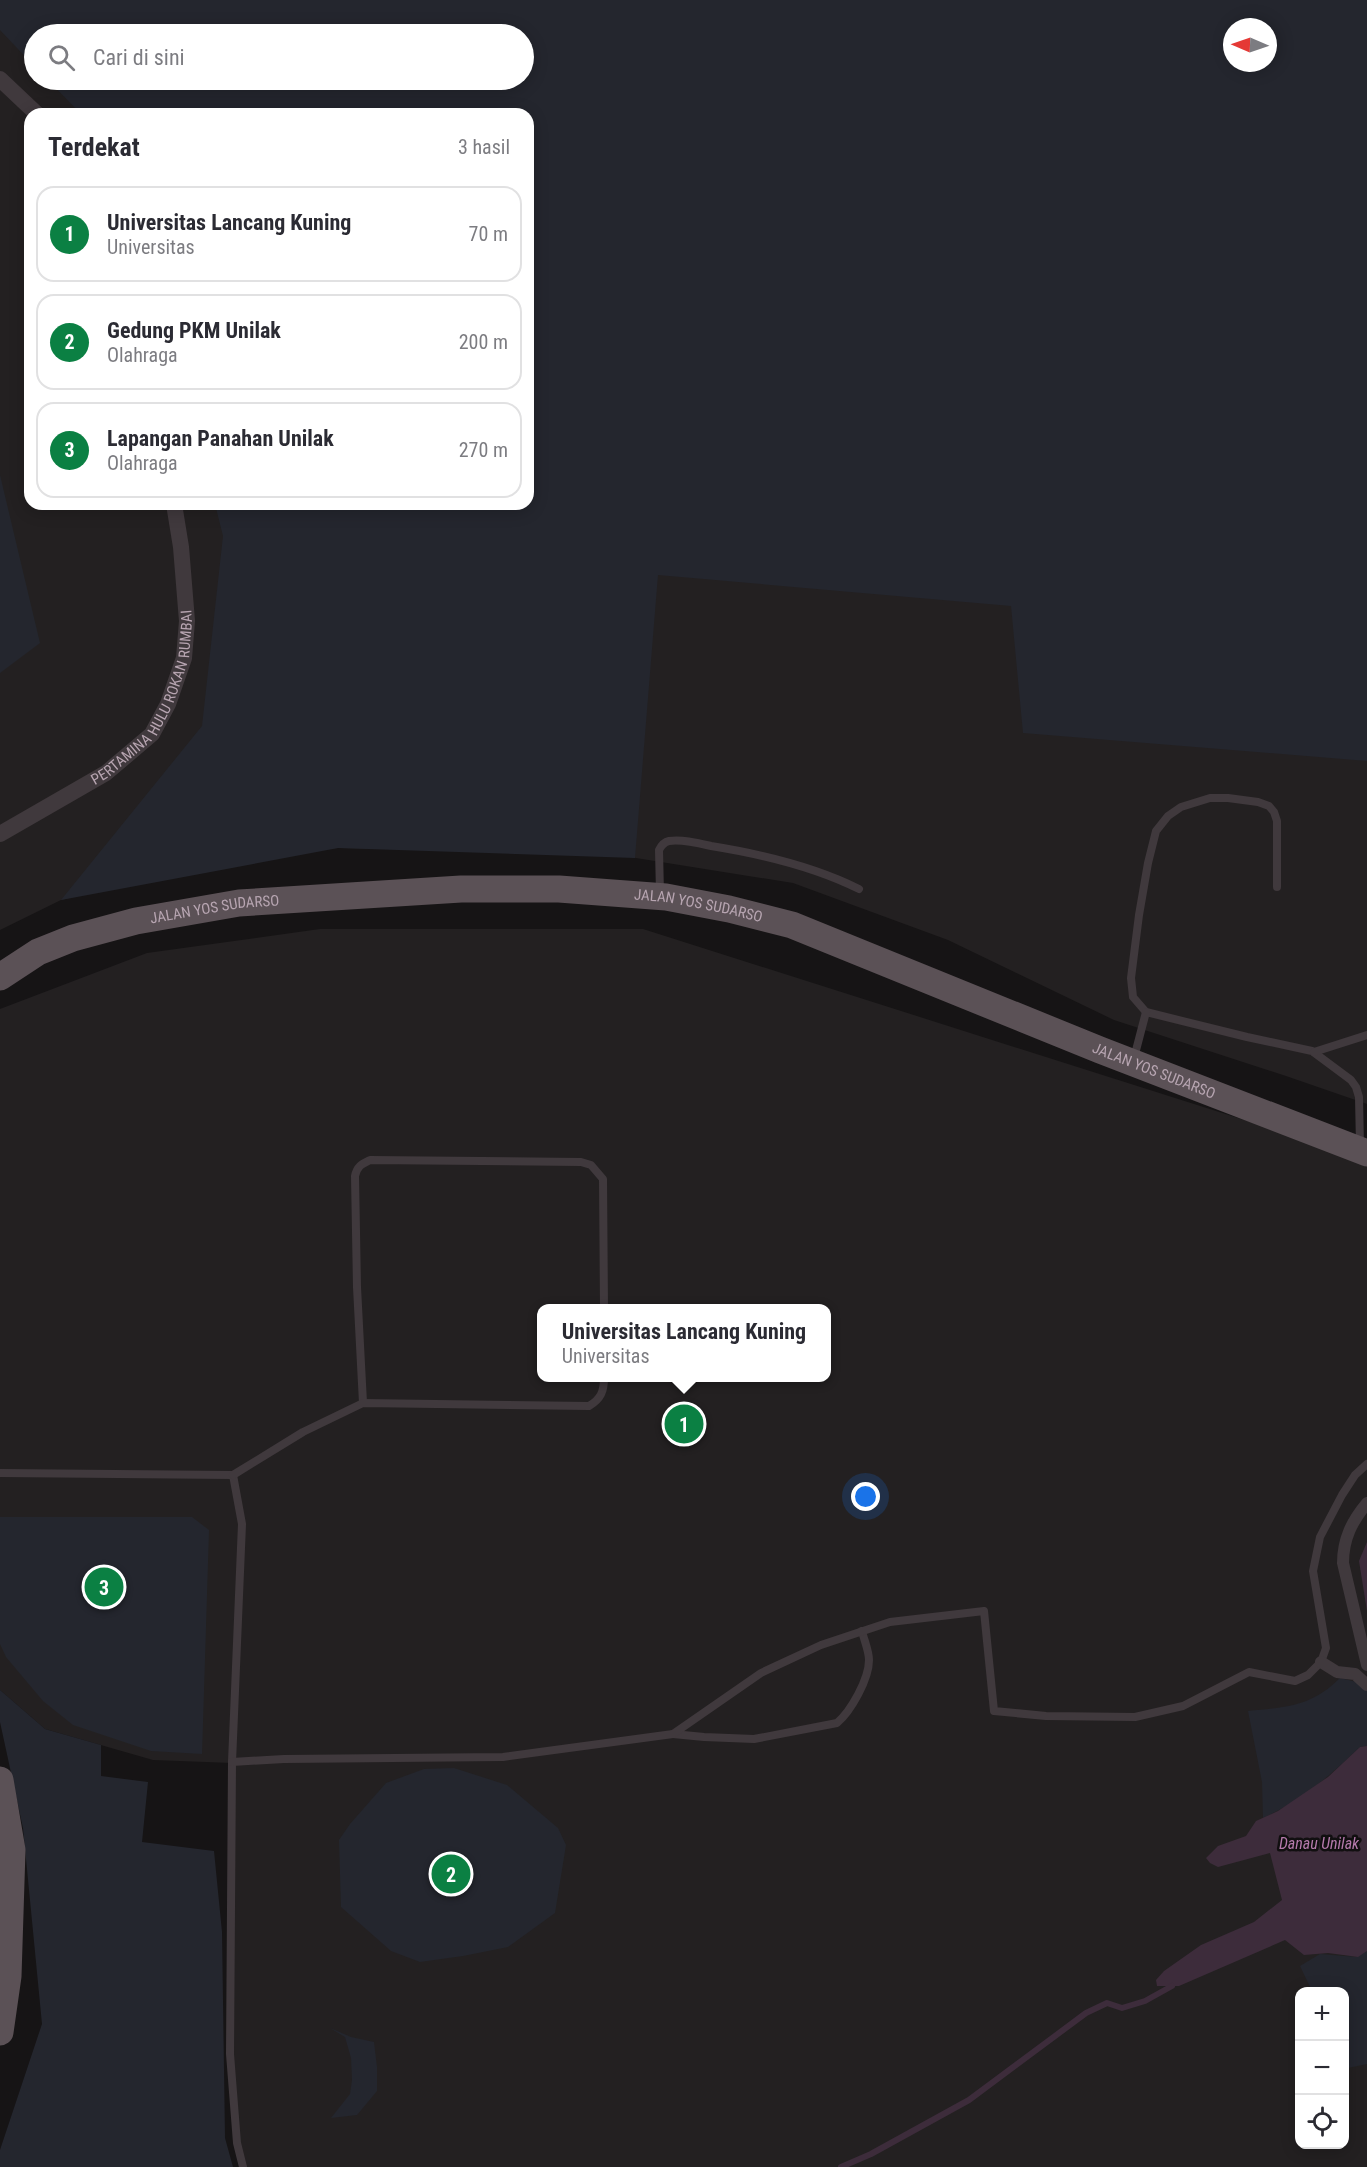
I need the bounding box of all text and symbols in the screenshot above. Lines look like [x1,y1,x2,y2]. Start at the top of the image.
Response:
north arrow [1223,18,1277,72]
search box [24,24,534,90]
icon: search [45,41,78,74]
text: Cari di sini [93,45,185,70]
text: Terdekat [48,132,140,162]
text: 3 hasil [458,135,510,159]
text: Universitas Lancang Kuning [107,210,351,235]
text: 1 [64,222,75,246]
text: 70 m [469,222,508,246]
text: Universitas [107,235,195,259]
text: Gedung PKM Unilak [107,318,281,343]
text: 2 [64,330,75,354]
text: 200 m [459,330,508,354]
text: Olahraga [107,343,178,367]
text: Lapangan Panahan Unilak [107,426,334,451]
text: 3 [64,438,75,462]
text: 270 m [459,438,508,462]
text: Olahraga [107,451,178,475]
street label: PERTAMINA HULU ROKAN RUMBAI [88,609,196,789]
street label: JALAN YOS SUDARSO [633,886,765,926]
street label: JALAN YOS SUDARSO [149,891,280,927]
street label: JALAN YOS SUDARSO [1090,1039,1218,1103]
popup [537,1304,831,1382]
text: Universitas Lancang Kuning [562,1319,806,1344]
text: Universitas [562,1344,650,1368]
pin: 1 [664,1402,704,1446]
your location [851,1482,880,1511]
pin: 3 [84,1564,124,1610]
water label: Danau Unilak [1279,1834,1360,1853]
pin: 2 [432,1852,470,1896]
map controls [1295,1987,1349,2149]
button: + [1295,1987,1349,2041]
button: − [1295,2041,1349,2095]
button: locate [1295,2095,1349,2149]

